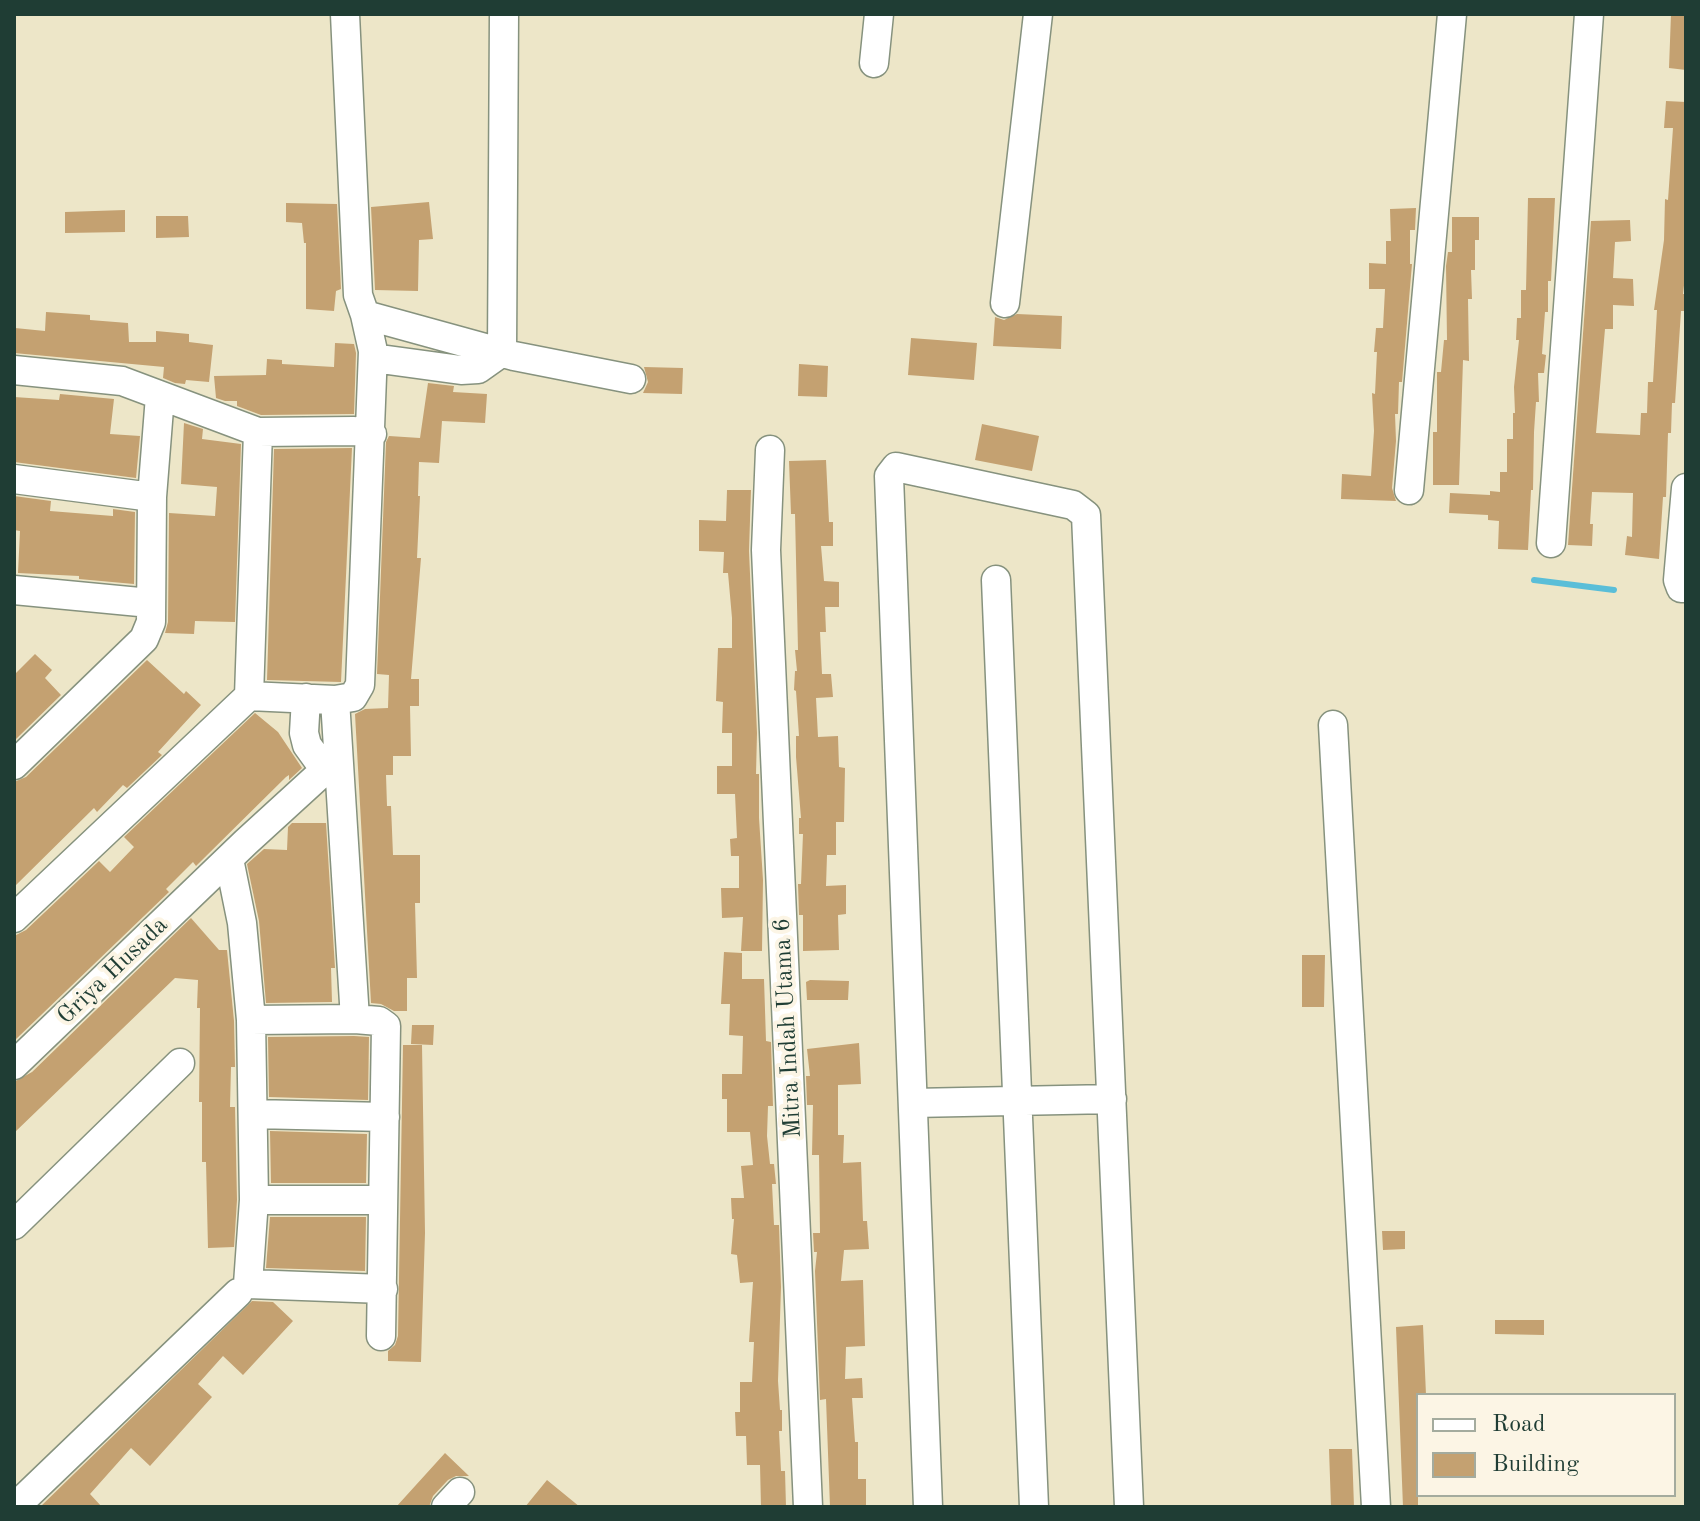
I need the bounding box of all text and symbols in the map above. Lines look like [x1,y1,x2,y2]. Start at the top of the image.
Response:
street label: Griya Husada [52,911,174,1031]
street label: Mitra Indah Utama 6 [768,917,808,1139]
legend [1416,1393,1676,1497]
text: Road [1492,1413,1545,1437]
text: Building [1492,1453,1579,1477]

